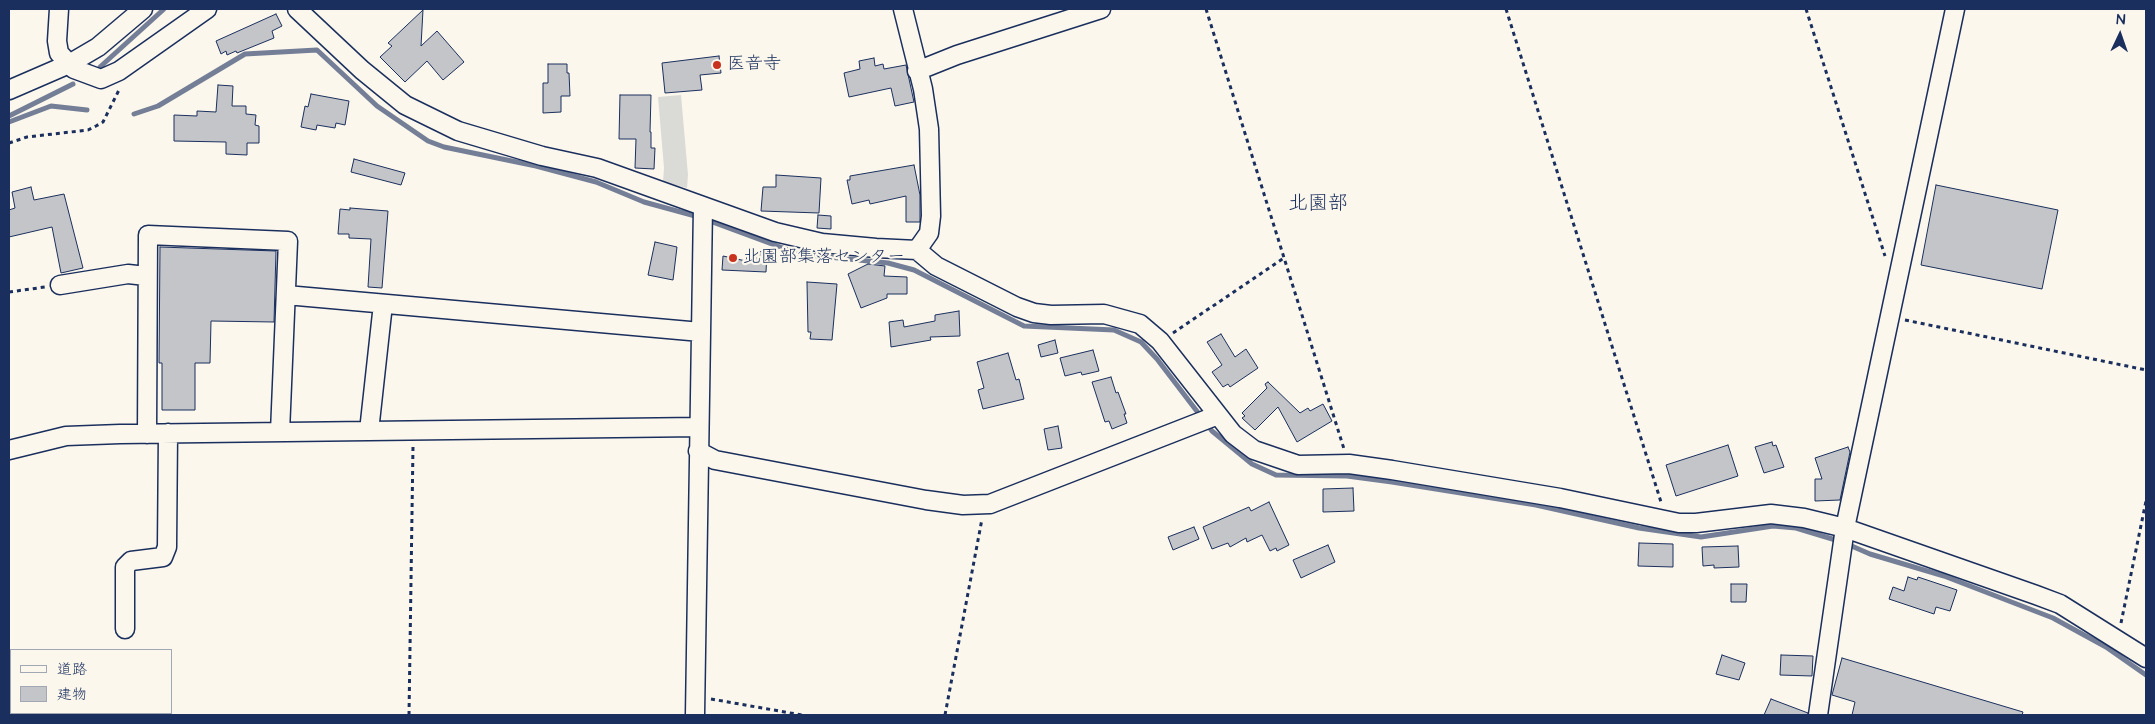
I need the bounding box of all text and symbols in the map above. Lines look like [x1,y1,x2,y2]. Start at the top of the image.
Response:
north arrow [2095,10,2145,60]
text: N [2116,10,2126,30]
place label: 医音寺 [727,54,781,76]
marker: 医音寺 [711,59,723,71]
district label: 北園部 [1288,193,1348,217]
place label: 北園部集落センター [743,247,905,269]
marker: 北園部集落センター [727,252,739,264]
legend [10,649,172,714]
text: 道路 [57,659,87,680]
text: 建物 [57,684,87,705]

